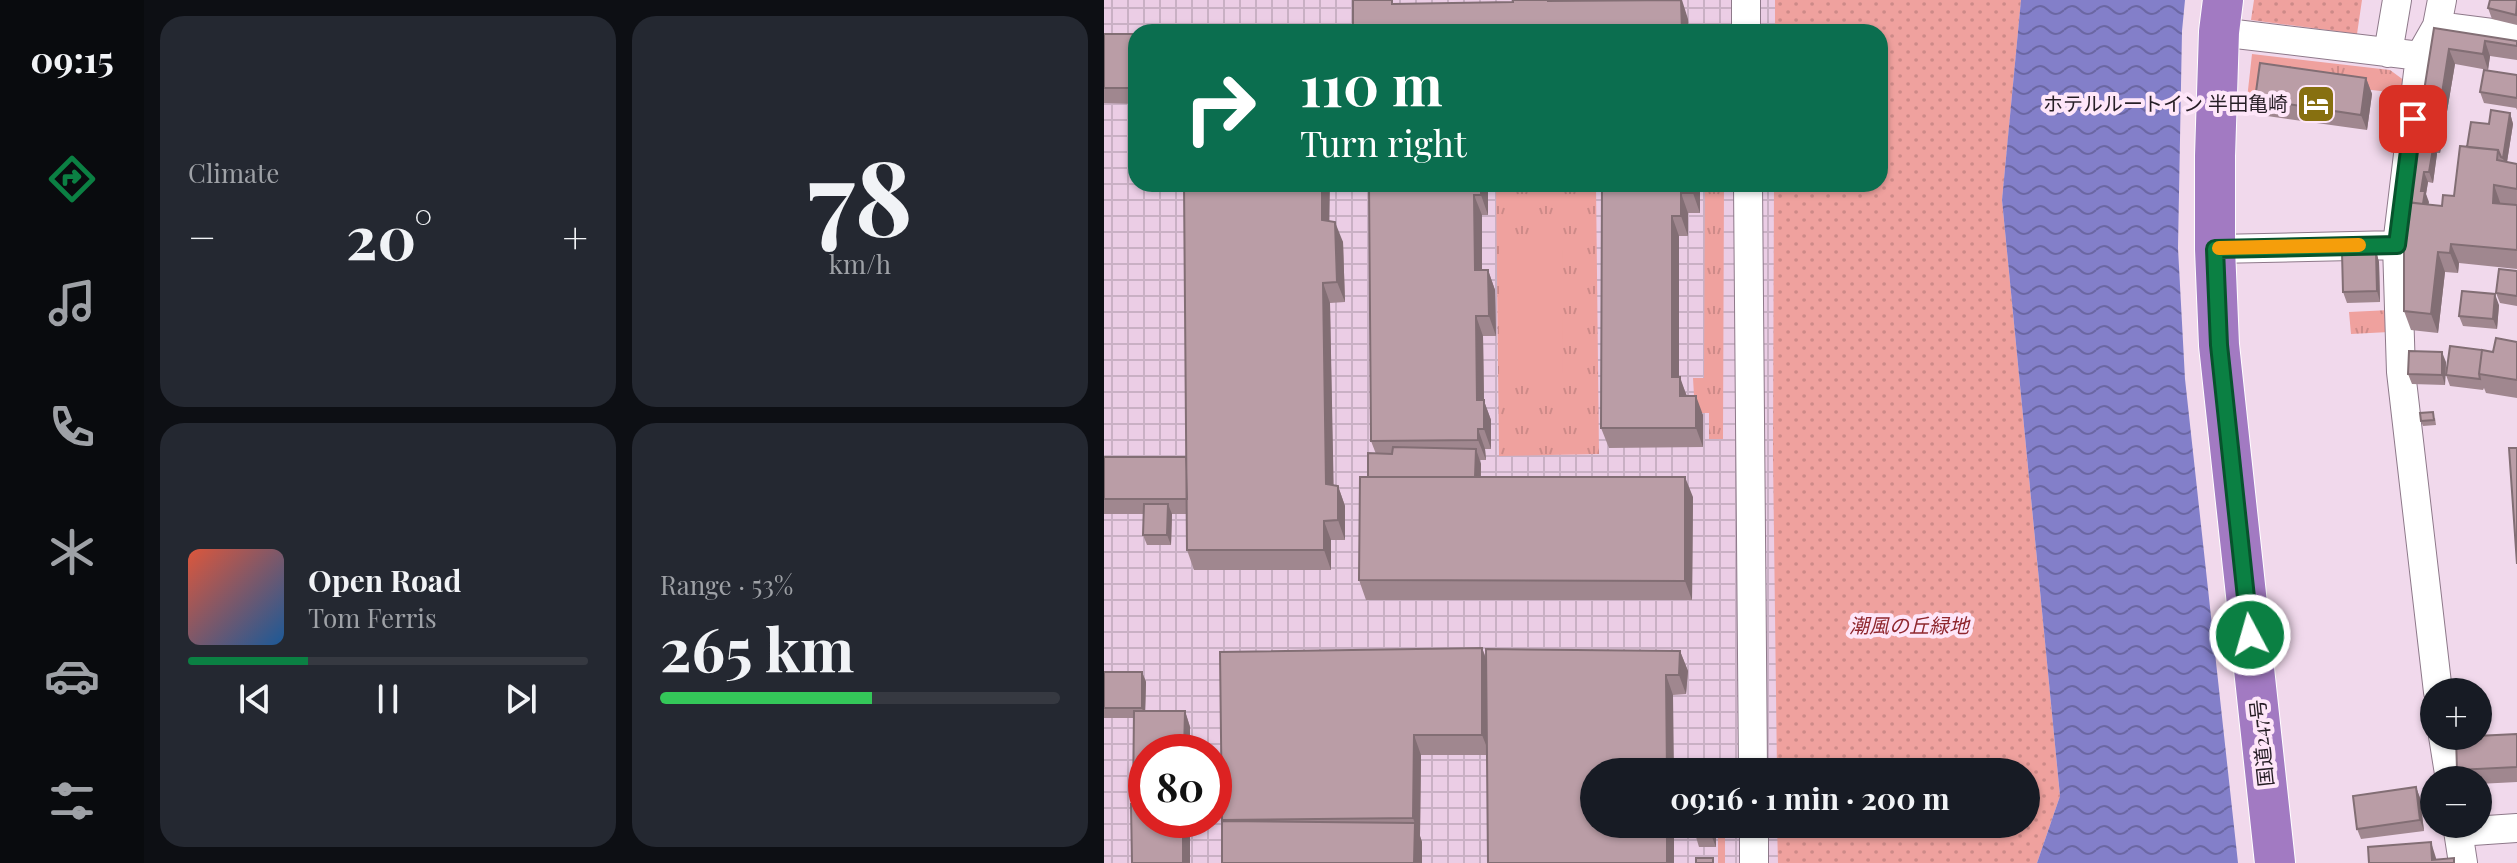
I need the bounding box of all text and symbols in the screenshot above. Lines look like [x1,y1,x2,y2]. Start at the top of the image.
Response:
text: 09:15 [30,34,114,82]
text: 110 m [1300,46,1443,121]
icon: right [1168,56,1272,160]
hotel icon: ホテルルートイン 半田亀崎 [2295,83,2337,125]
pin [2379,85,2447,153]
place label: ホテルルートイン 半田亀崎 [2043,89,2288,116]
icon: arrive [2391,97,2435,141]
text: Turn right [1300,118,1467,166]
text: 78 [807,124,913,263]
icon: directions [44,151,100,207]
text: Climate [188,155,279,190]
text: 20° [346,195,433,275]
text: − [188,206,216,265]
text: + [562,206,588,265]
text: km/h [829,246,891,281]
icon: music [44,275,100,331]
icon: phone [44,399,100,455]
icon: climate [44,524,100,580]
text: Open Road [308,560,461,600]
text: Range · 53% [660,567,793,602]
position arrow [2208,593,2292,677]
text: Tom Ferris [308,600,437,635]
text: 265 km [660,607,854,687]
park label: 潮風の丘緑地 [1849,611,1971,638]
icon: car [44,648,100,704]
icon: previous [233,677,277,721]
icon: pause [366,677,410,721]
icon: next [499,677,543,721]
map controls [2420,678,2492,838]
button: + [2420,678,2492,750]
street label: 国道247号 [2243,698,2278,788]
speed limit sign: 80 [1128,734,1232,838]
button: − [2420,766,2492,838]
icon: filters [44,773,100,829]
text: 09:16 · 1 min · 200 m [1670,778,1950,818]

